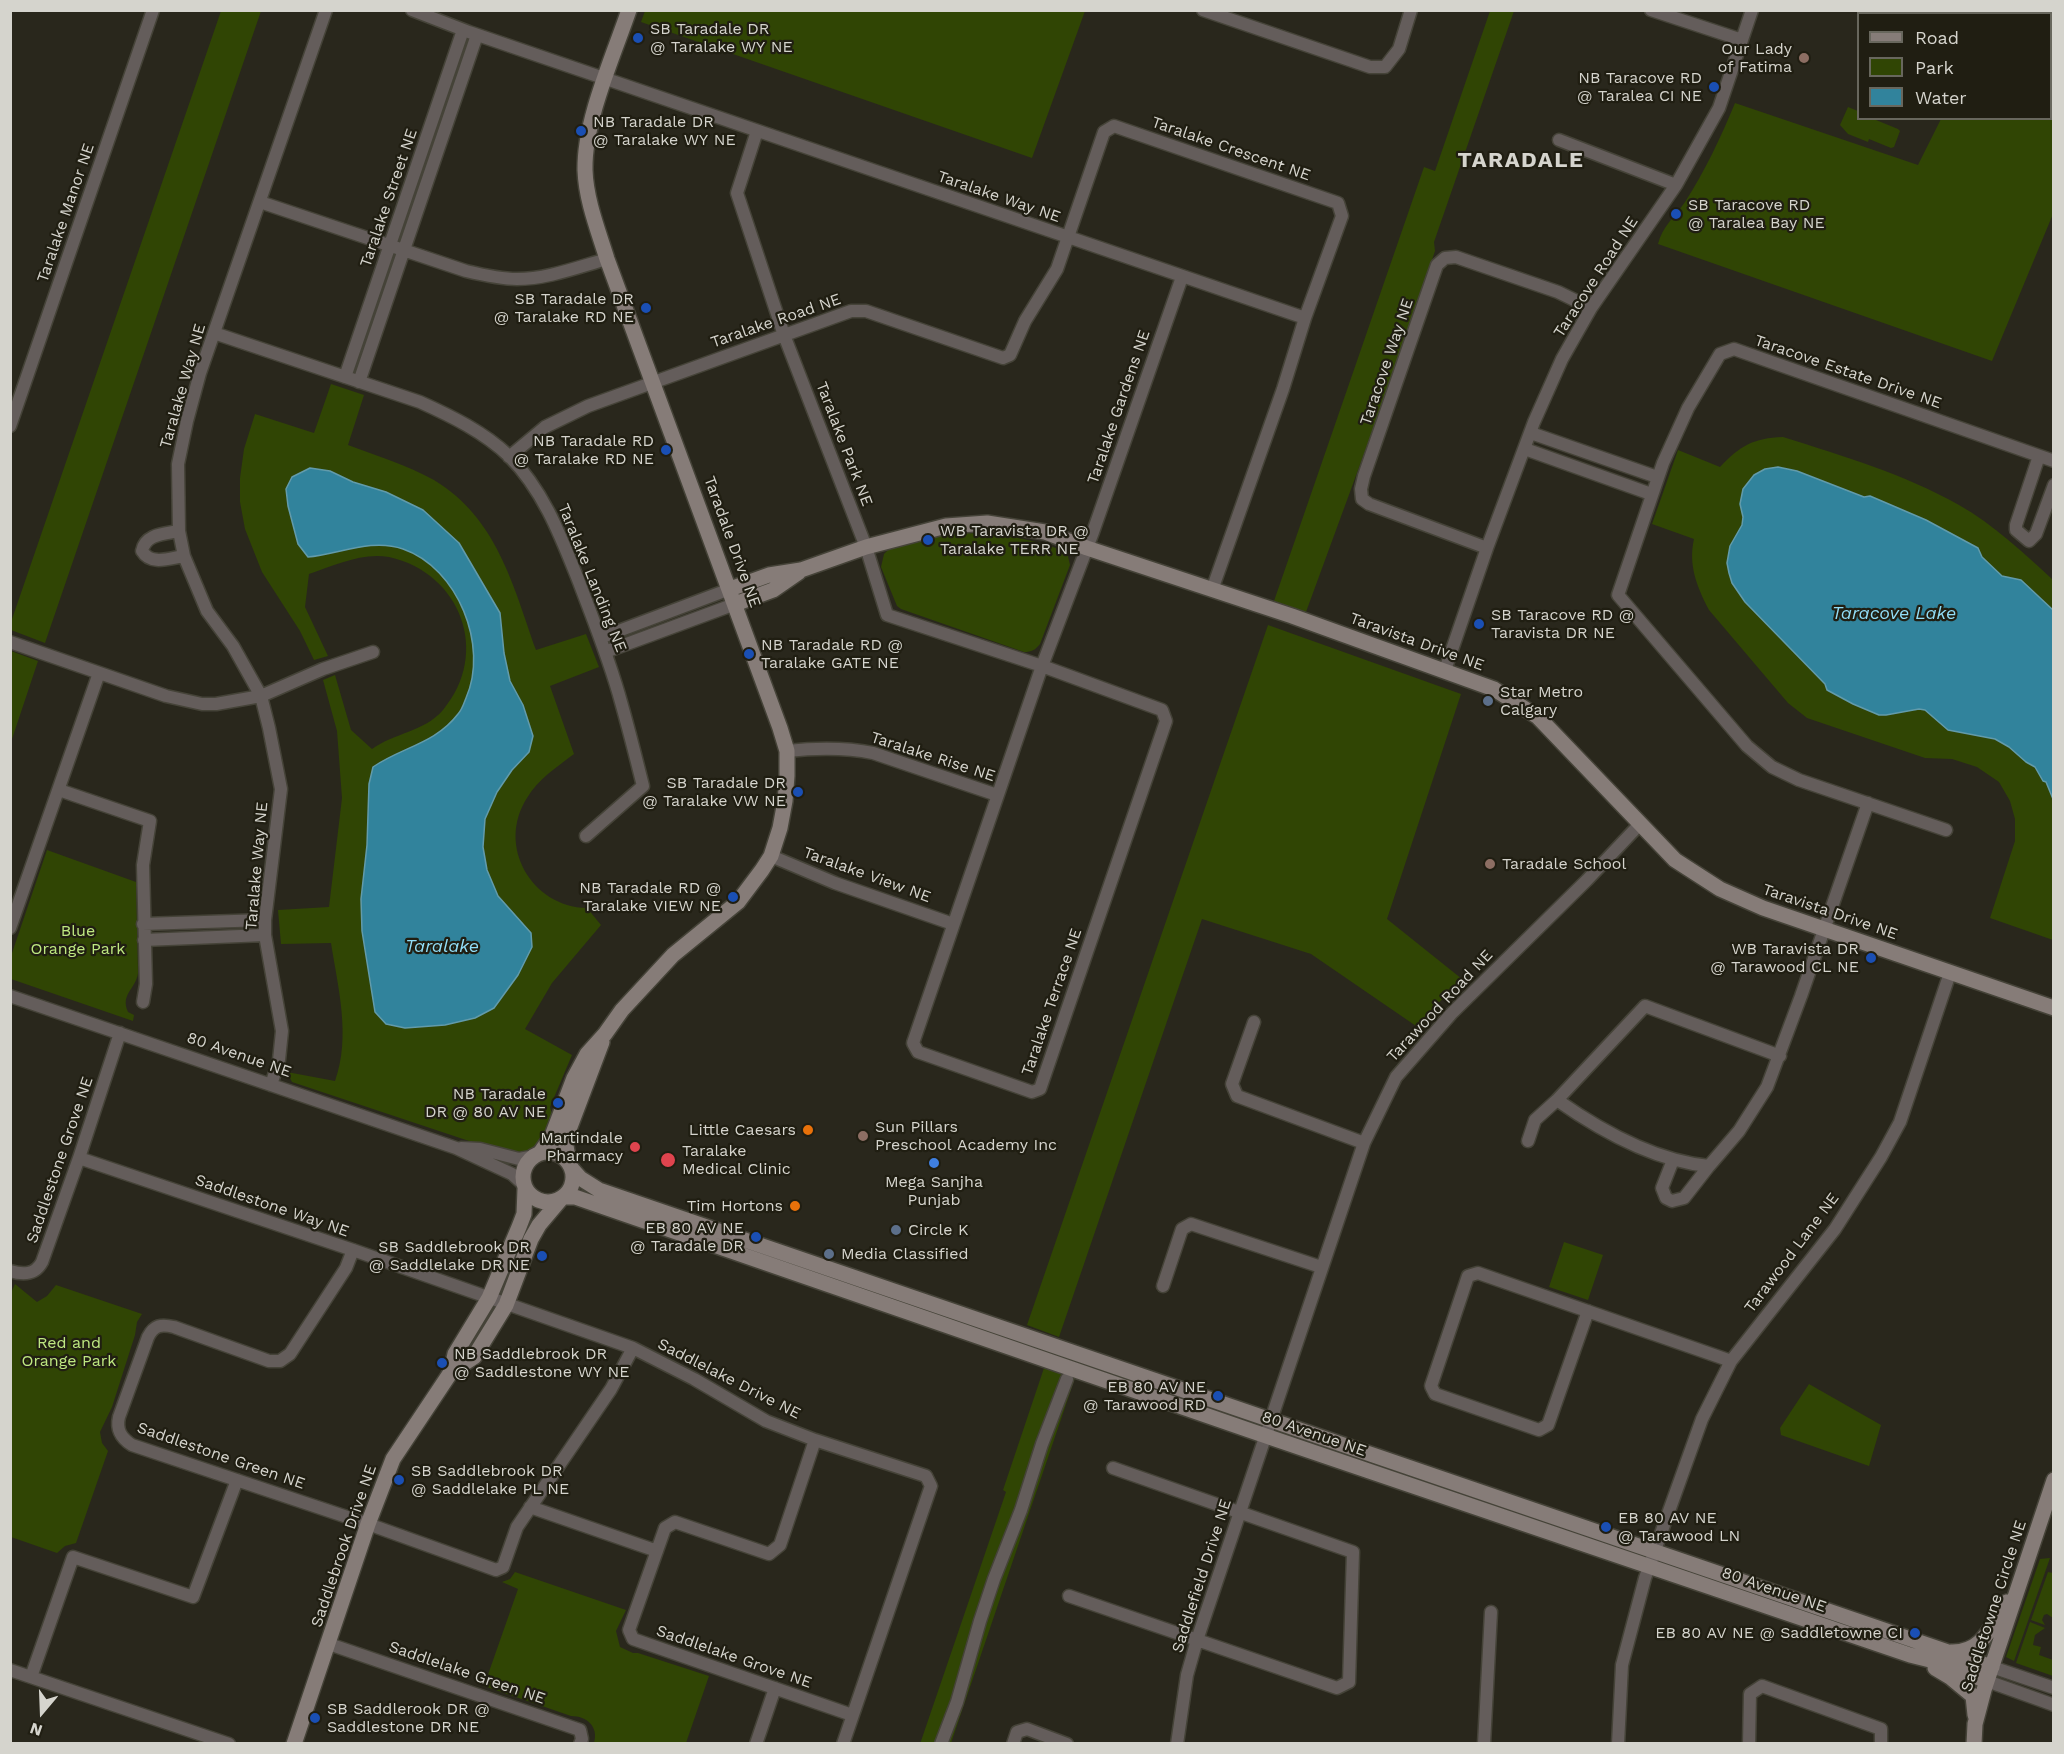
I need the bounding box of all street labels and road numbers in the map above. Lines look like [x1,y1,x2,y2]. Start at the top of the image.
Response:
street label: Taralake Crescent NE [1149,113,1313,185]
street label: Taralake Street NE [356,126,422,270]
street label: Taralake Manor NE [33,141,99,285]
street label: Taralake Way NE [935,167,1063,227]
street label: Taracove Road NE [1550,213,1642,341]
street label: Taralake Road NE [708,290,844,352]
street label: Taracove Way NE [1356,296,1418,428]
street label: Taralake Way NE [156,321,210,451]
street label: Taralake Gardens NE [1084,327,1154,487]
street label: Taracove Estate Drive NE [1752,331,1944,413]
street label: Taralake Park NE [811,379,877,509]
street label: Taradale Drive NE [699,474,765,610]
street label: Taralake Landing NE [553,501,631,655]
street label: Taravista Drive NE [1347,609,1487,675]
street label: Taralake Rise NE [868,728,998,786]
street label: Taralake Way NE [242,801,272,931]
street label: Taralake View NE [801,843,933,907]
street label: Taravista Drive NE [1760,880,1900,944]
street label: Taralake Terrace NE [1018,926,1086,1078]
street label: Tarawood Road NE [1383,946,1497,1066]
street label: 80 Avenue NE [184,1028,294,1082]
street label: Saddlestone Grove NE [22,1074,98,1246]
street label: Saddlestone Way NE [192,1171,352,1241]
street label: Tarawood Lane NE [1741,1189,1843,1317]
street label: Saddlelake Drive NE [654,1335,804,1423]
street label: 80 Avenue NE [1259,1407,1369,1461]
street label: Saddlestone Green NE [135,1418,307,1494]
street label: Saddlebrook Drive NE [307,1462,381,1630]
street label: Saddlefield Drive NE [1168,1497,1236,1655]
street label: Saddletowne Circle NE [1957,1518,2031,1694]
street label: 80 Avenue NE [1719,1563,1829,1617]
street label: Saddlelake Grove NE [654,1621,814,1693]
street label: Saddlelake Green NE [386,1637,548,1709]

